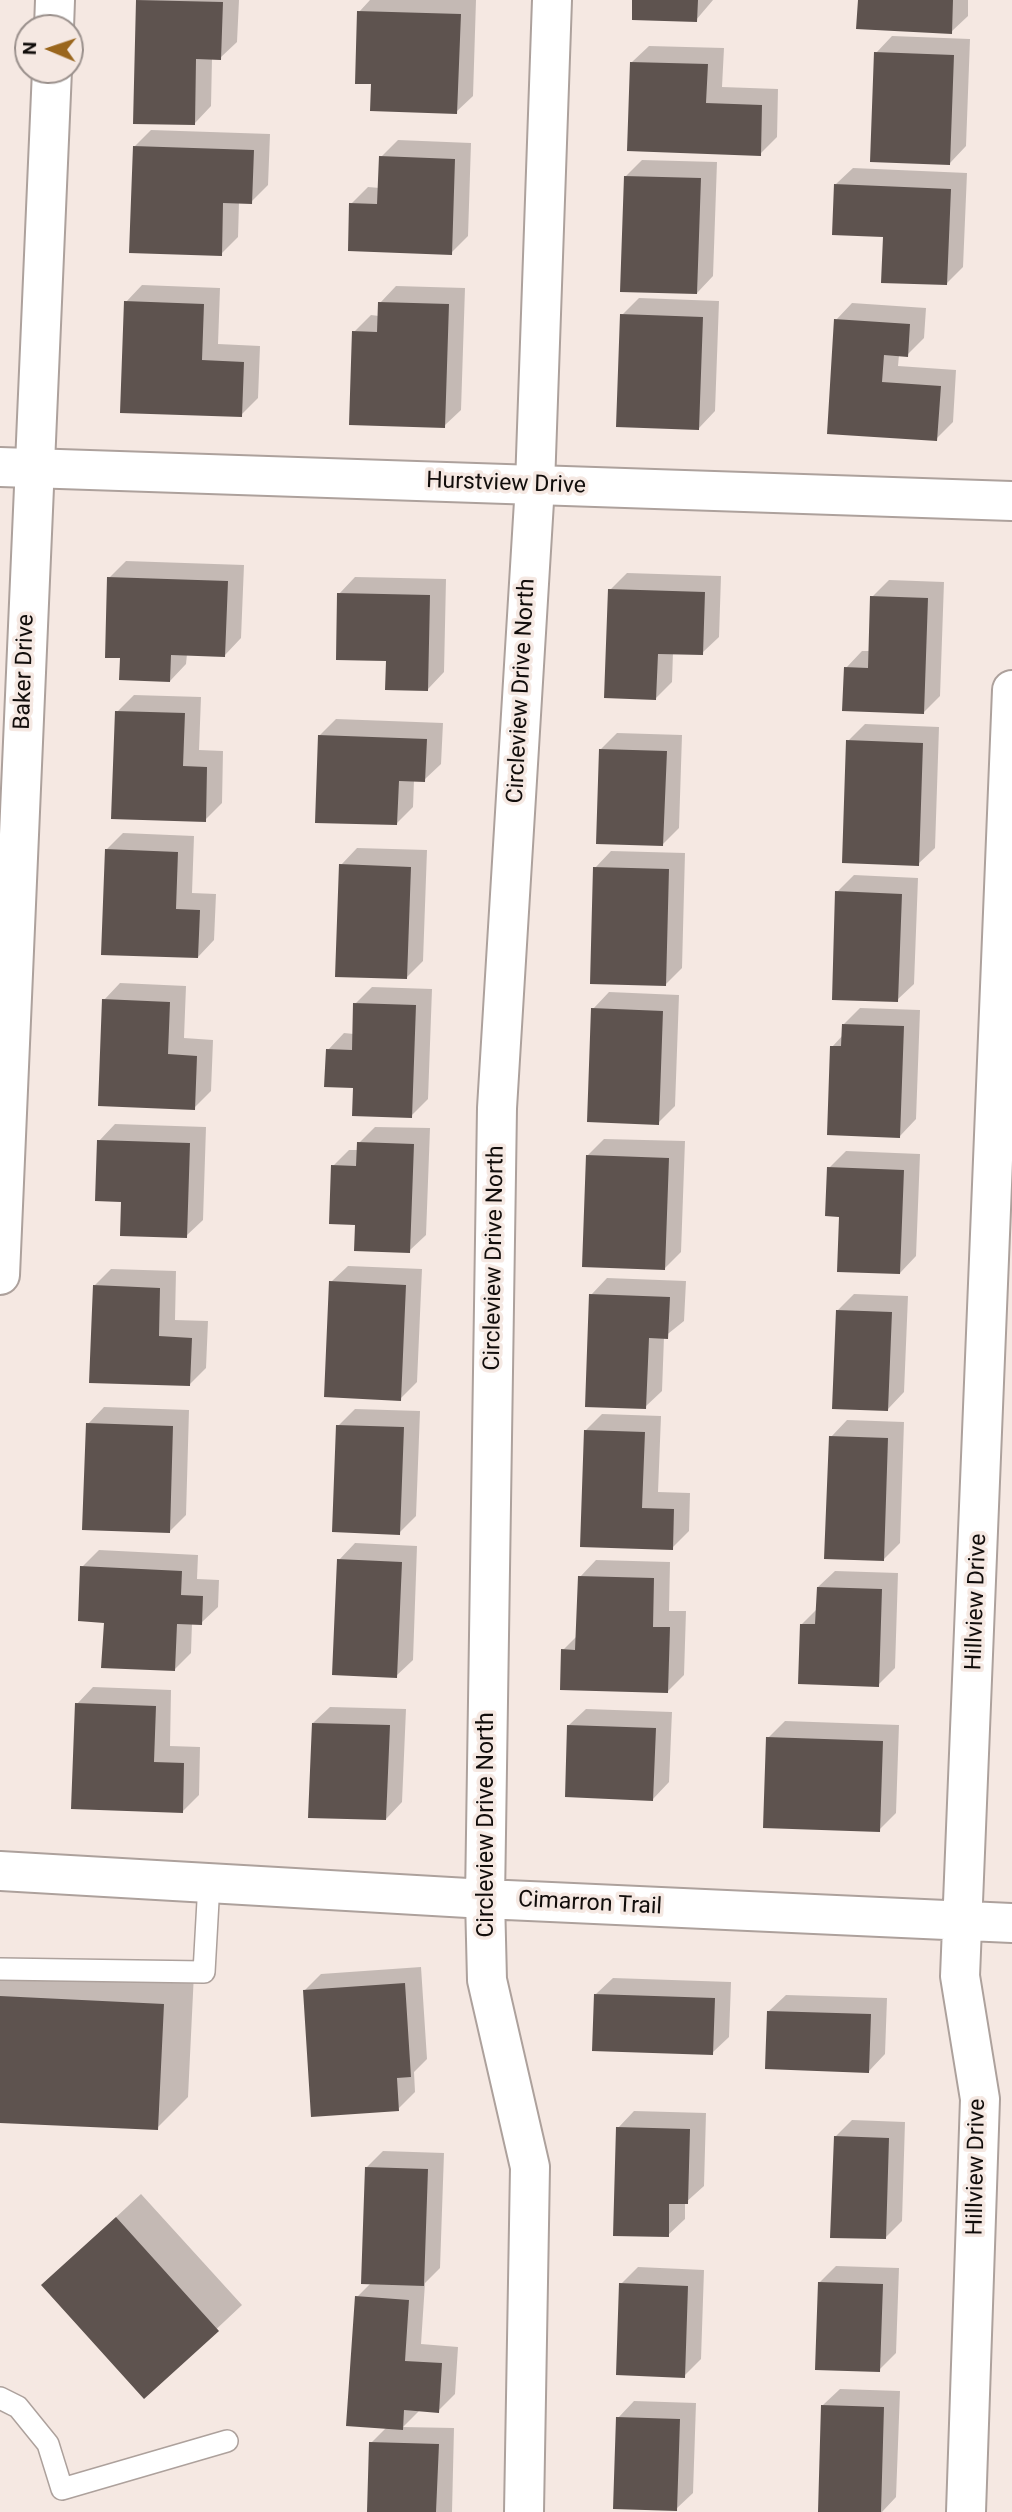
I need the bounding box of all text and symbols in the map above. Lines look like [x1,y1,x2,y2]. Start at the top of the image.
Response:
north arrow [14,14,84,84]
text: N [18,41,41,55]
street label: Hurstview Drive [426,467,586,501]
street label: Circleview Drive North [502,578,542,804]
street label: Baker Drive [9,614,41,730]
street label: Circleview Drive North [479,1145,511,1371]
street label: Hillview Drive [961,1533,993,1671]
street label: Circleview Drive North [473,1712,501,1938]
street label: Cimarron Trail [517,1886,663,1922]
street label: Hillview Drive [962,2098,992,2236]

